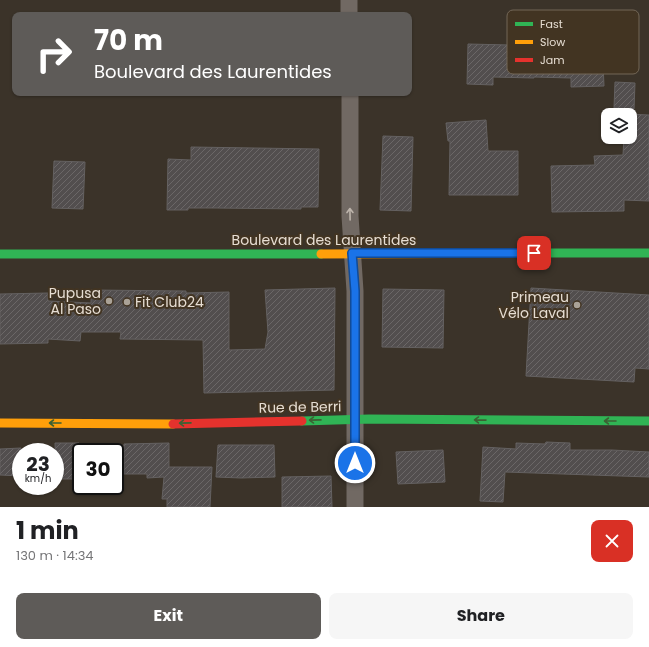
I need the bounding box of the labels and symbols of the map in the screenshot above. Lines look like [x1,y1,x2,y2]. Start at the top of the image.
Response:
legend [507,10,639,74]
text: Fast [540,16,563,32]
text: Slow [540,34,565,50]
text: Jam [540,52,565,68]
one-way arrow [346,208,354,221]
street label: Boulevard des Laurentides [232,230,416,250]
pin [517,236,551,270]
place label: Pupusa Al Paso [49,283,101,319]
place label: Primeau Vélo Laval [498,287,569,323]
place label: Fit Club24 [135,292,204,312]
marker: Pupusa Al Paso [104,296,114,306]
marker: Fit Club24 [122,297,132,307]
marker: Primeau Vélo Laval [572,300,582,310]
street label: Rue de Berri [258,396,342,418]
one-way arrow [309,416,322,424]
one-way arrow [474,416,487,424]
one-way arrow [604,417,617,425]
one-way arrow [49,419,62,427]
one-way arrow [179,420,192,427]
position arrow [334,442,376,484]
speed limit sign: 30 [72,443,124,495]

